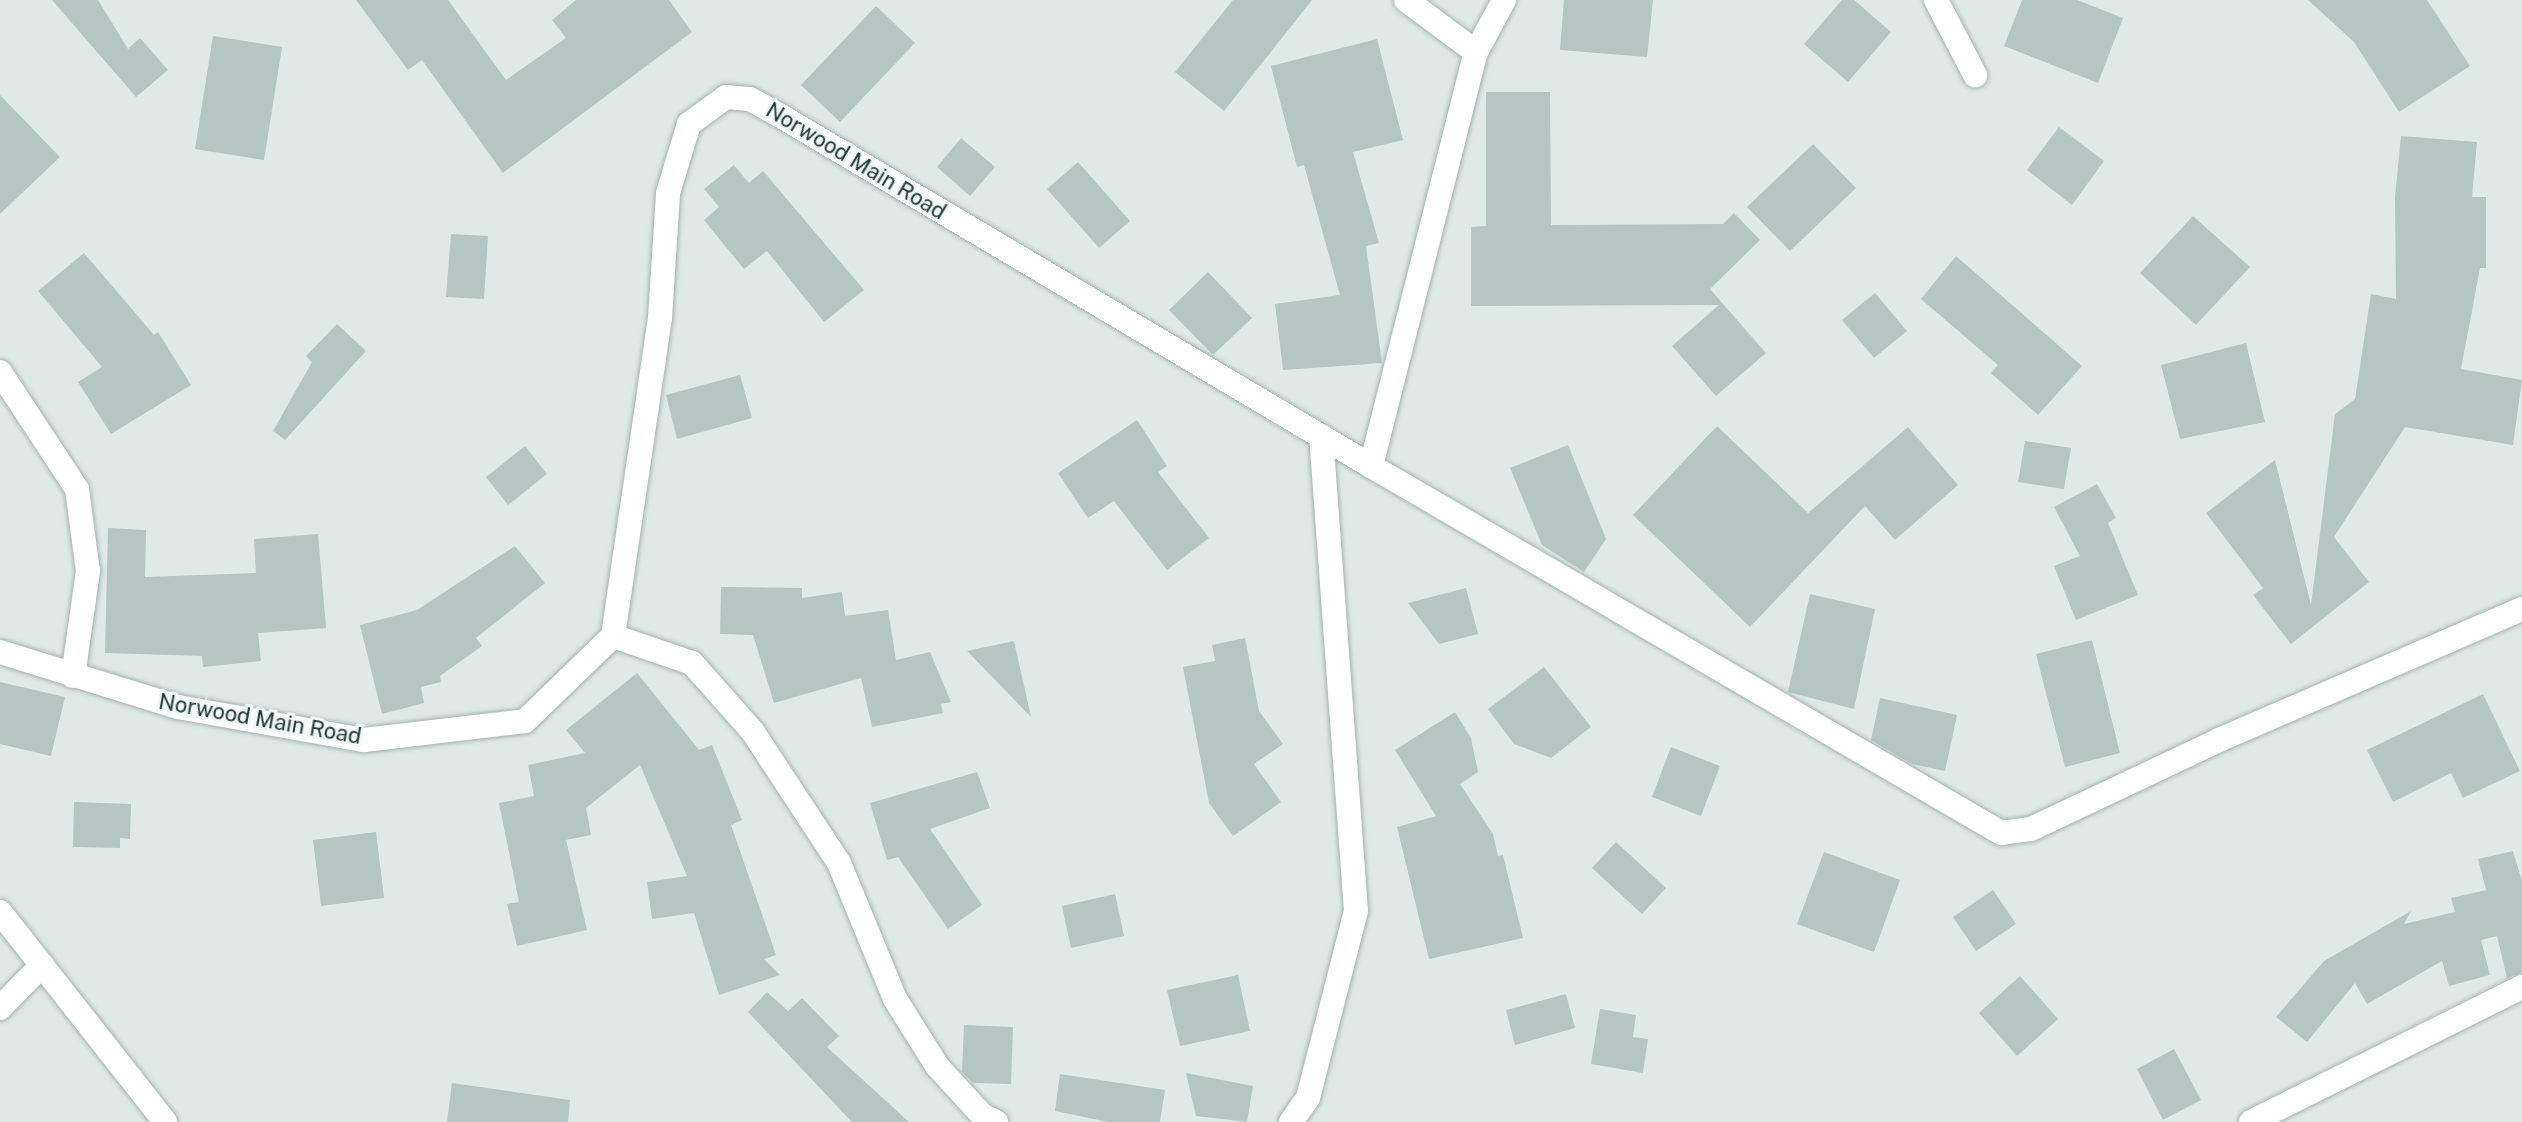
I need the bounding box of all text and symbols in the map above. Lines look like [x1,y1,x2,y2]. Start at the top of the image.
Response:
street label: Norwood Main Road [761,97,951,225]
street label: Norwood Main Road [157,688,363,750]

